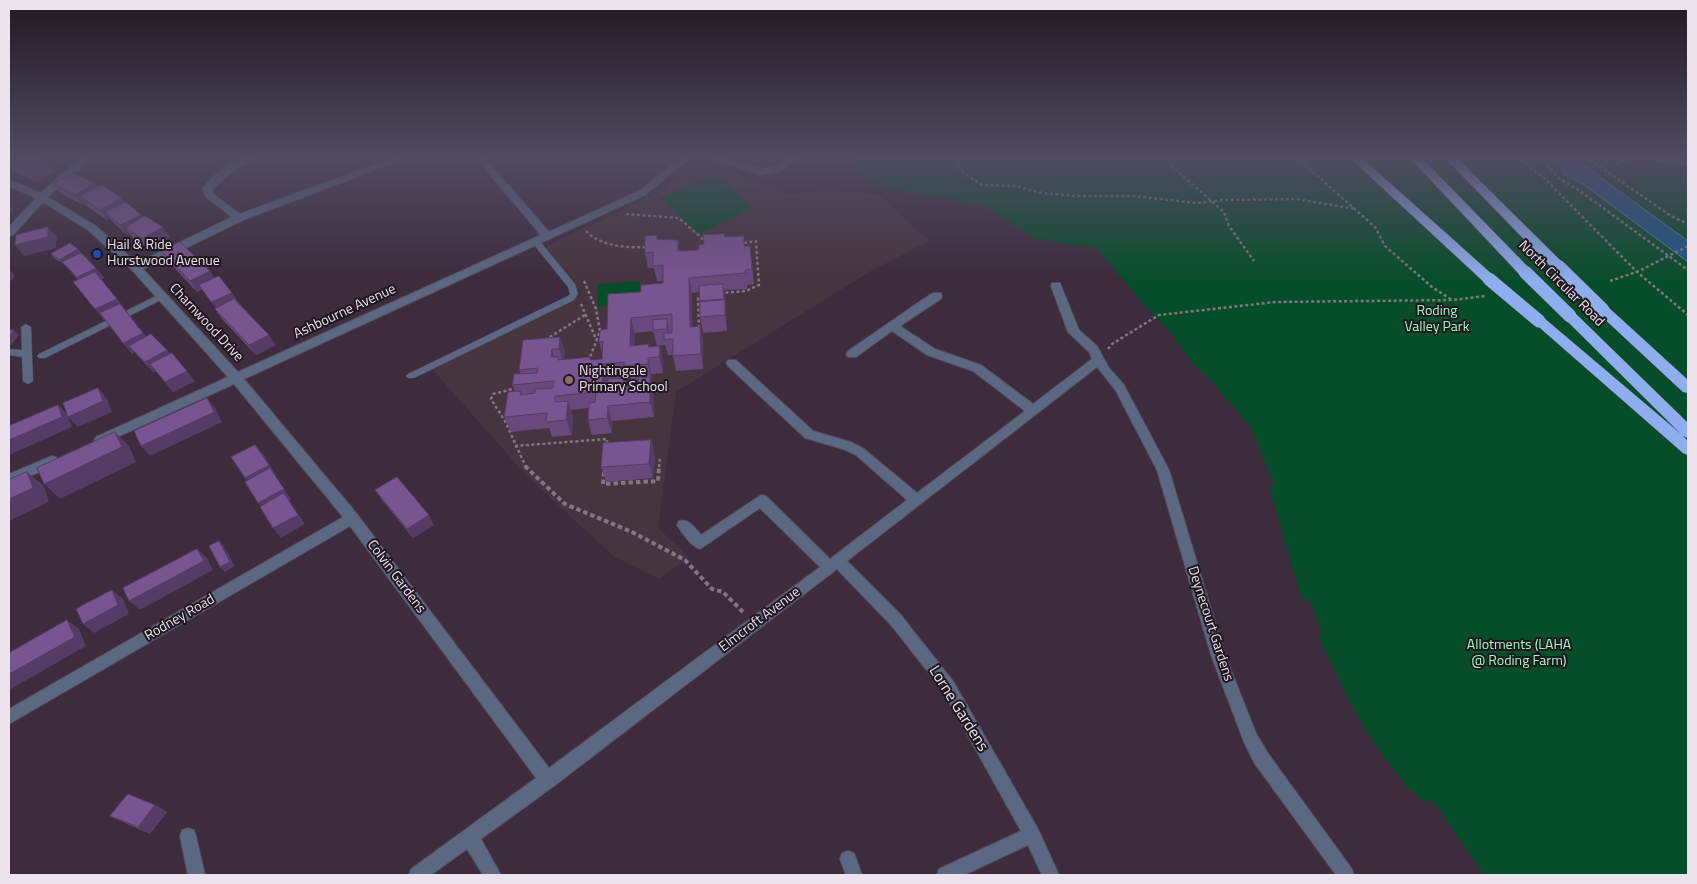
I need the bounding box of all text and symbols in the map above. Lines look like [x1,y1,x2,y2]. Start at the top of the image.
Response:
place label: Hail & Ride Hurstwood Avenue [107,238,220,270]
street label: North Circular Road [1515,238,1607,330]
marker: Hail & Ride Hurstwood Avenue [91,248,103,260]
street label: Charnwood Drive [165,280,247,366]
street label: Ashbourne Avenue [291,281,399,343]
park label: Roding Valley Park [1405,304,1469,336]
place label: Nightingale Primary School [579,364,668,397]
marker: Nightingale Primary School [563,374,575,386]
street label: Colvin Gardens [363,537,429,617]
street label: Deynecourt Gardens [1183,564,1237,684]
street label: Elmcroft Avenue [716,584,804,656]
street label: Rodney Road [142,591,218,645]
park label: Allotments (LAHA @ Roding Farm) [1467,638,1571,670]
street label: Lorne Gardens [924,663,992,755]

